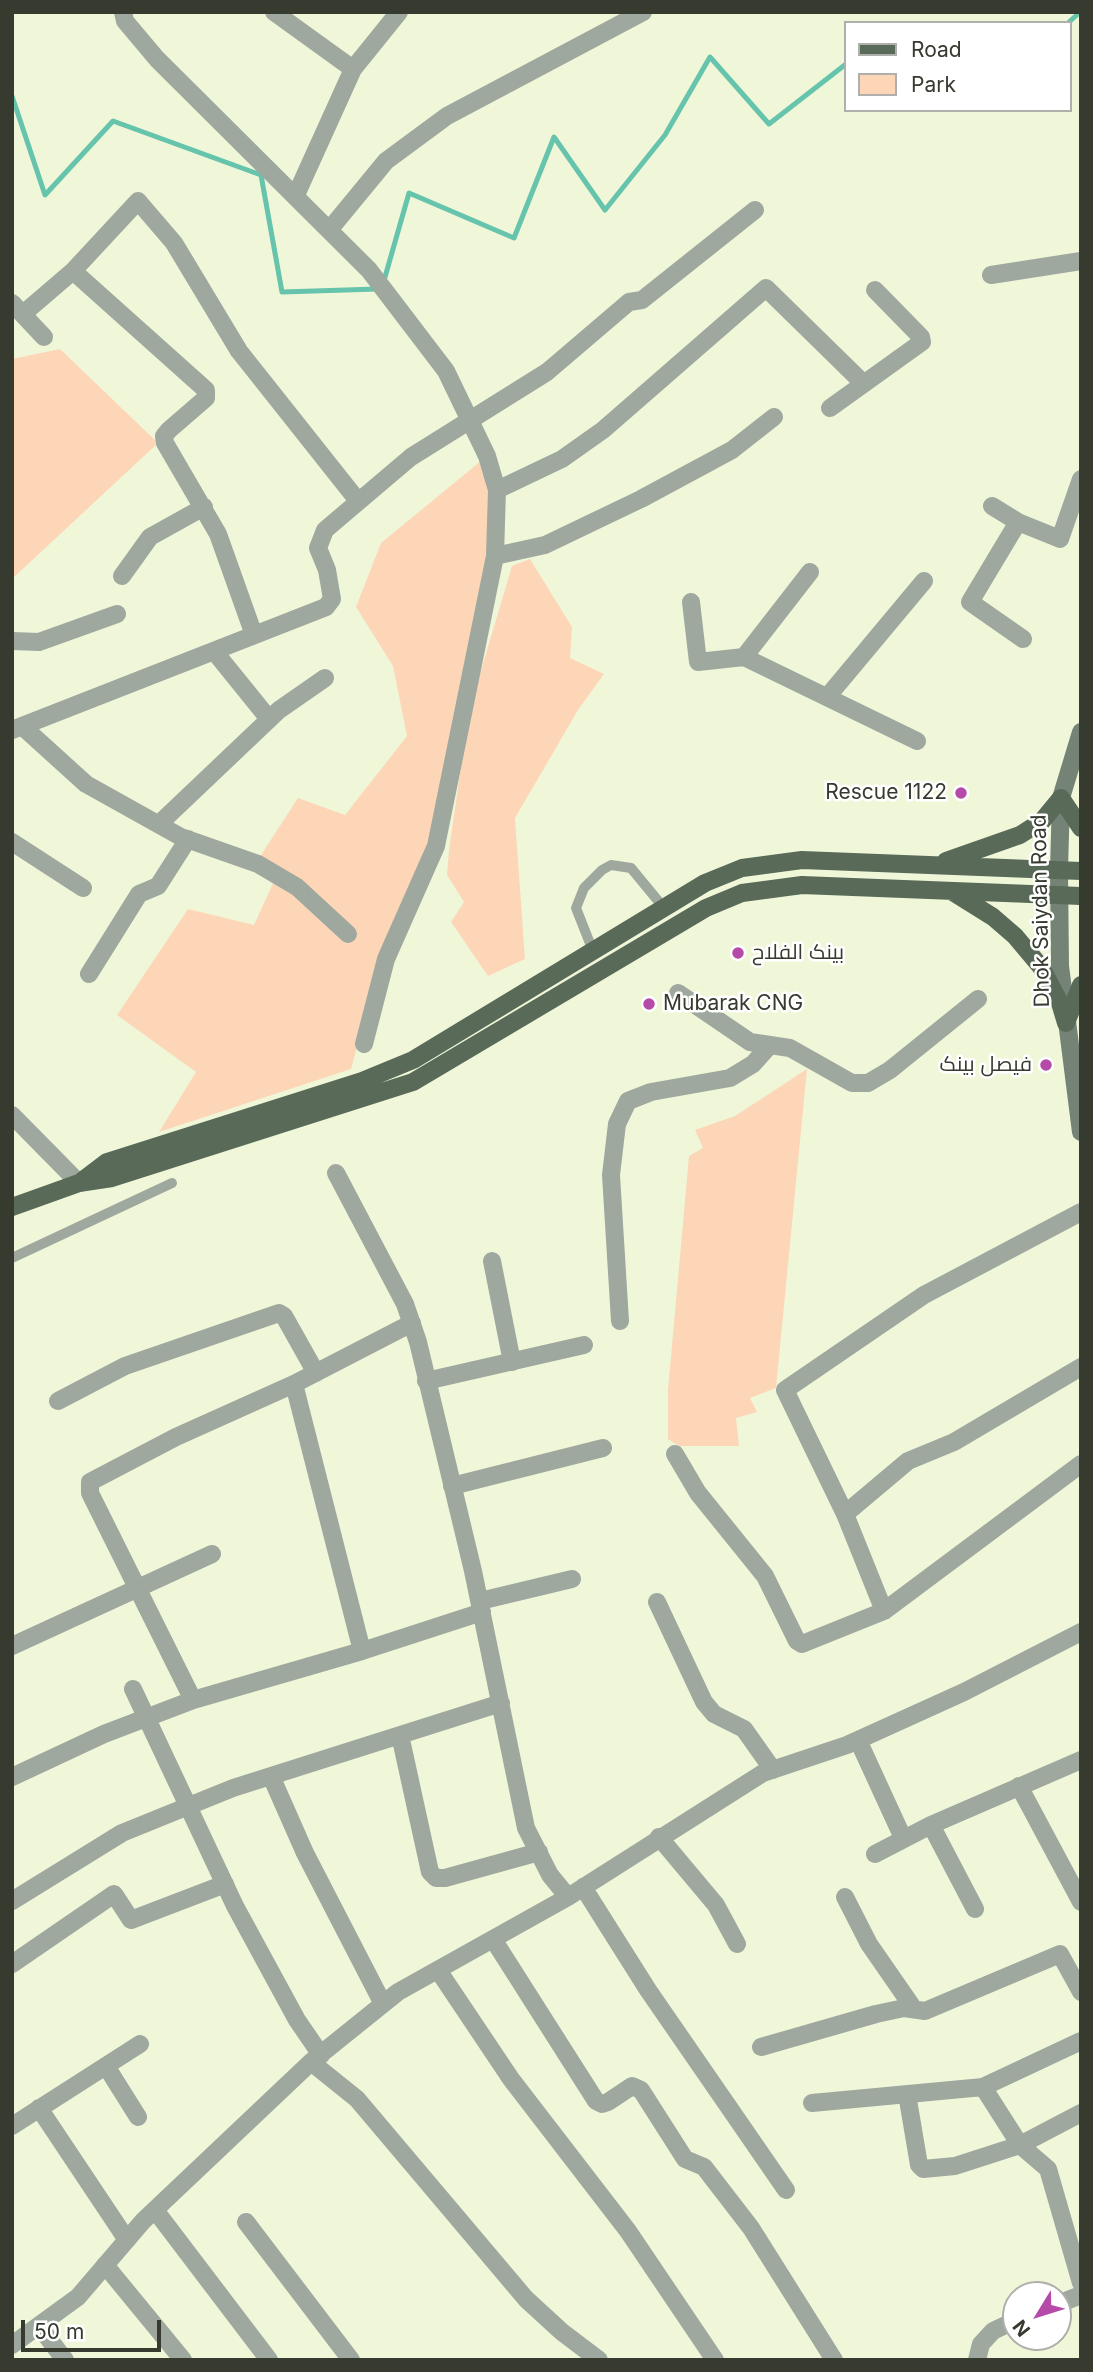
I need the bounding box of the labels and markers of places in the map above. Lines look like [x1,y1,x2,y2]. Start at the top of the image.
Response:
place label: Rescue 1122 [825,780,947,806]
marker: Rescue 1122 [953,785,969,801]
place label: بینک الفلاح [752,940,844,966]
marker: بینک الفلاح [730,945,746,961]
place label: Mubarak CNG [663,991,803,1017]
marker: Mubarak CNG [641,996,657,1012]
place label: فیصل بینک [939,1052,1032,1078]
marker: فیصل بینک [1038,1057,1054,1073]

